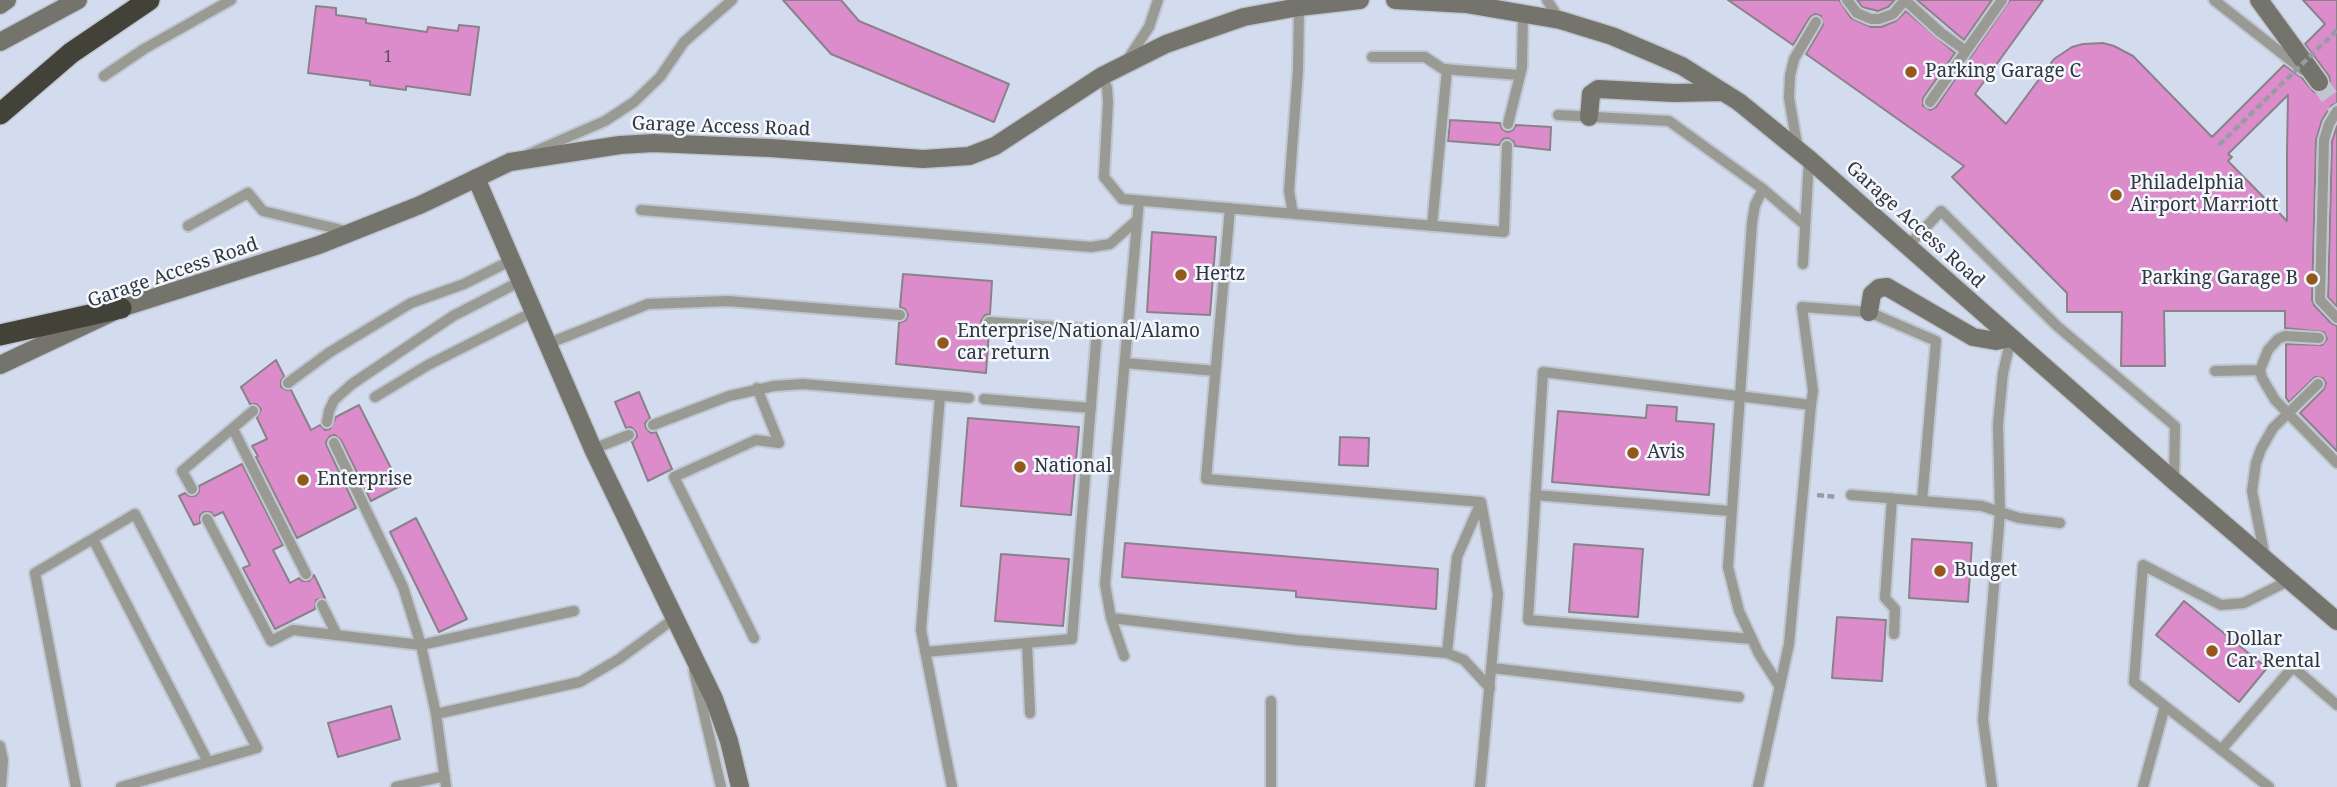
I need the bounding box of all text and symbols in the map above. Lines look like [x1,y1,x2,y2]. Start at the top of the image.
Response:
house number: 1 [384,47,392,67]
place label: Parking Garage C [1925,61,2081,83]
marker: Parking Garage C [1903,64,1919,80]
street label: Garage Access Road [631,112,811,142]
street label: Garage Access Road [1841,157,1989,293]
place label: Philadelphia Airport Marriott [2130,173,2278,217]
marker: Philadelphia Airport Marriott [2108,187,2124,203]
street label: Garage Access Road [85,233,261,313]
place label: Hertz [1195,264,1246,286]
marker: Hertz [1173,267,1189,283]
place label: Parking Garage B [2141,268,2298,290]
marker: Parking Garage B [2304,271,2320,287]
place label: Enterprise/National/Alamo car return [957,321,1200,365]
marker: Enterprise/National/Alamo car return [935,335,951,351]
place label: Avis [1647,442,1685,464]
marker: Avis [1625,445,1641,461]
place label: National [1034,456,1112,478]
marker: National [1012,459,1028,475]
place label: Enterprise [317,469,412,491]
marker: Enterprise [295,472,311,488]
place label: Budget [1954,560,2017,582]
marker: Budget [1932,563,1948,579]
place label: Dollar Car Rental [2226,629,2320,673]
marker: Dollar Car Rental [2204,643,2220,659]

